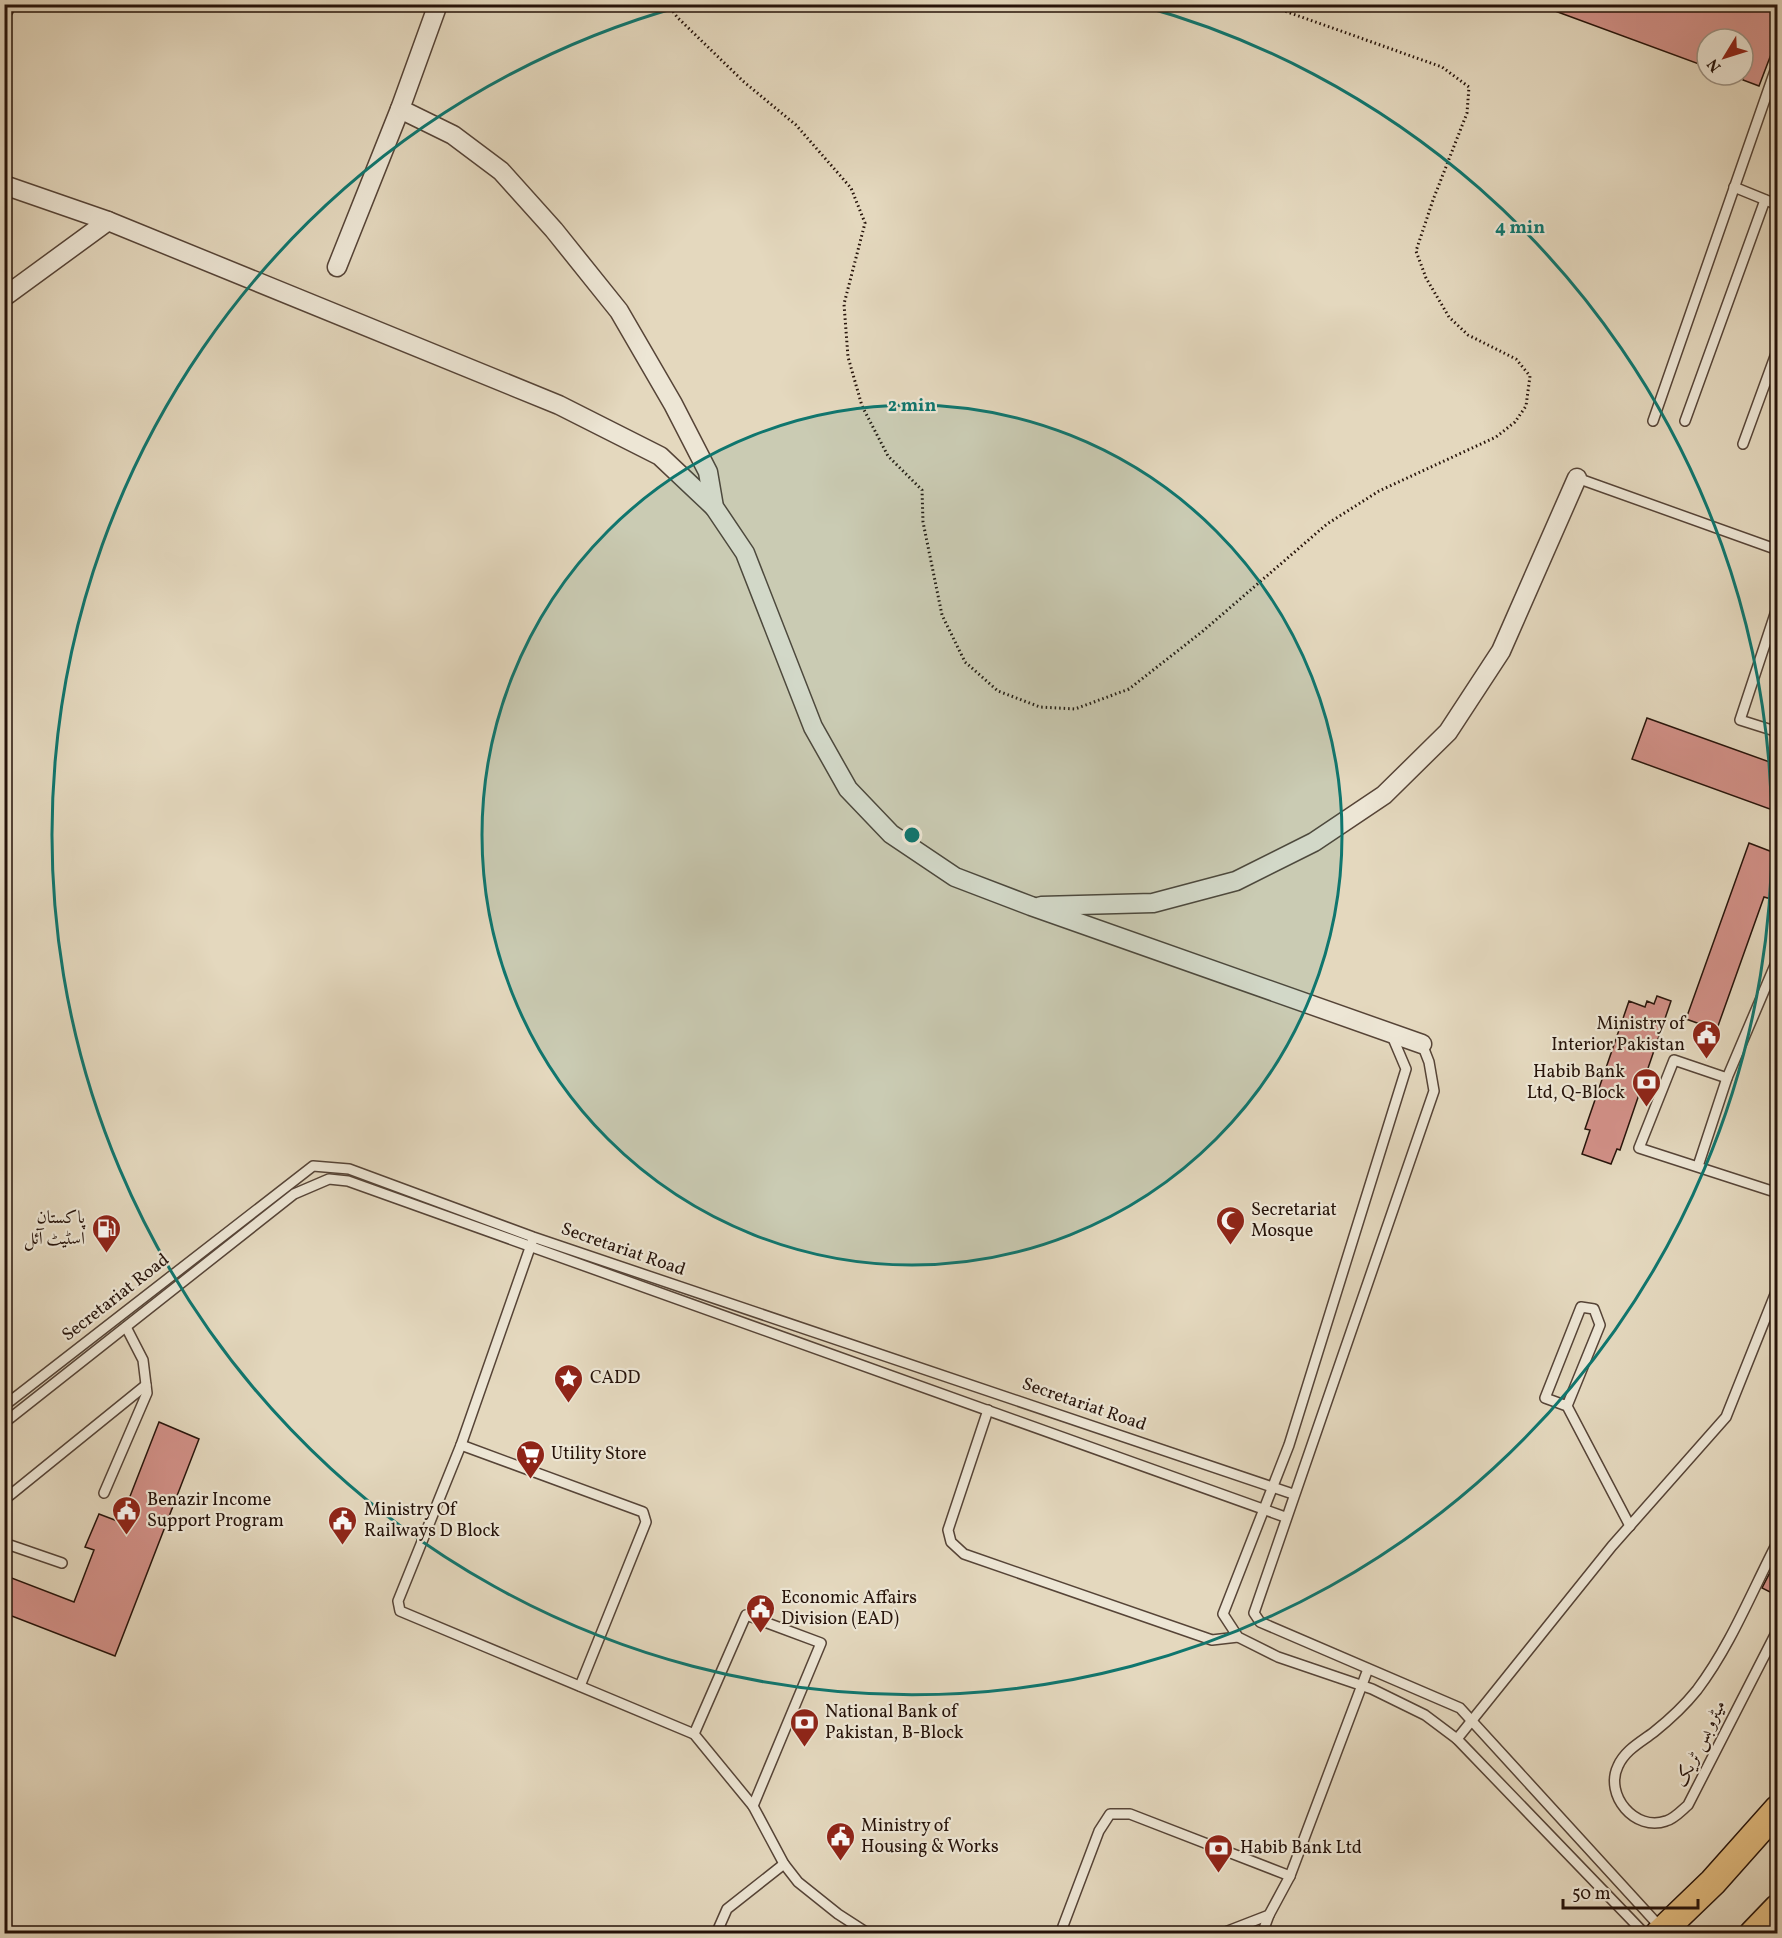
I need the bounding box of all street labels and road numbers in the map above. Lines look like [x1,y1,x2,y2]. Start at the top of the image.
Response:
street label: Secretariat Road [557,1217,689,1283]
street label: Secretariat Road [57,1248,175,1348]
street label: Secretariat Road [1018,1372,1150,1438]
street label: میٹرو بس ٹریک [1669,1696,1733,1792]

